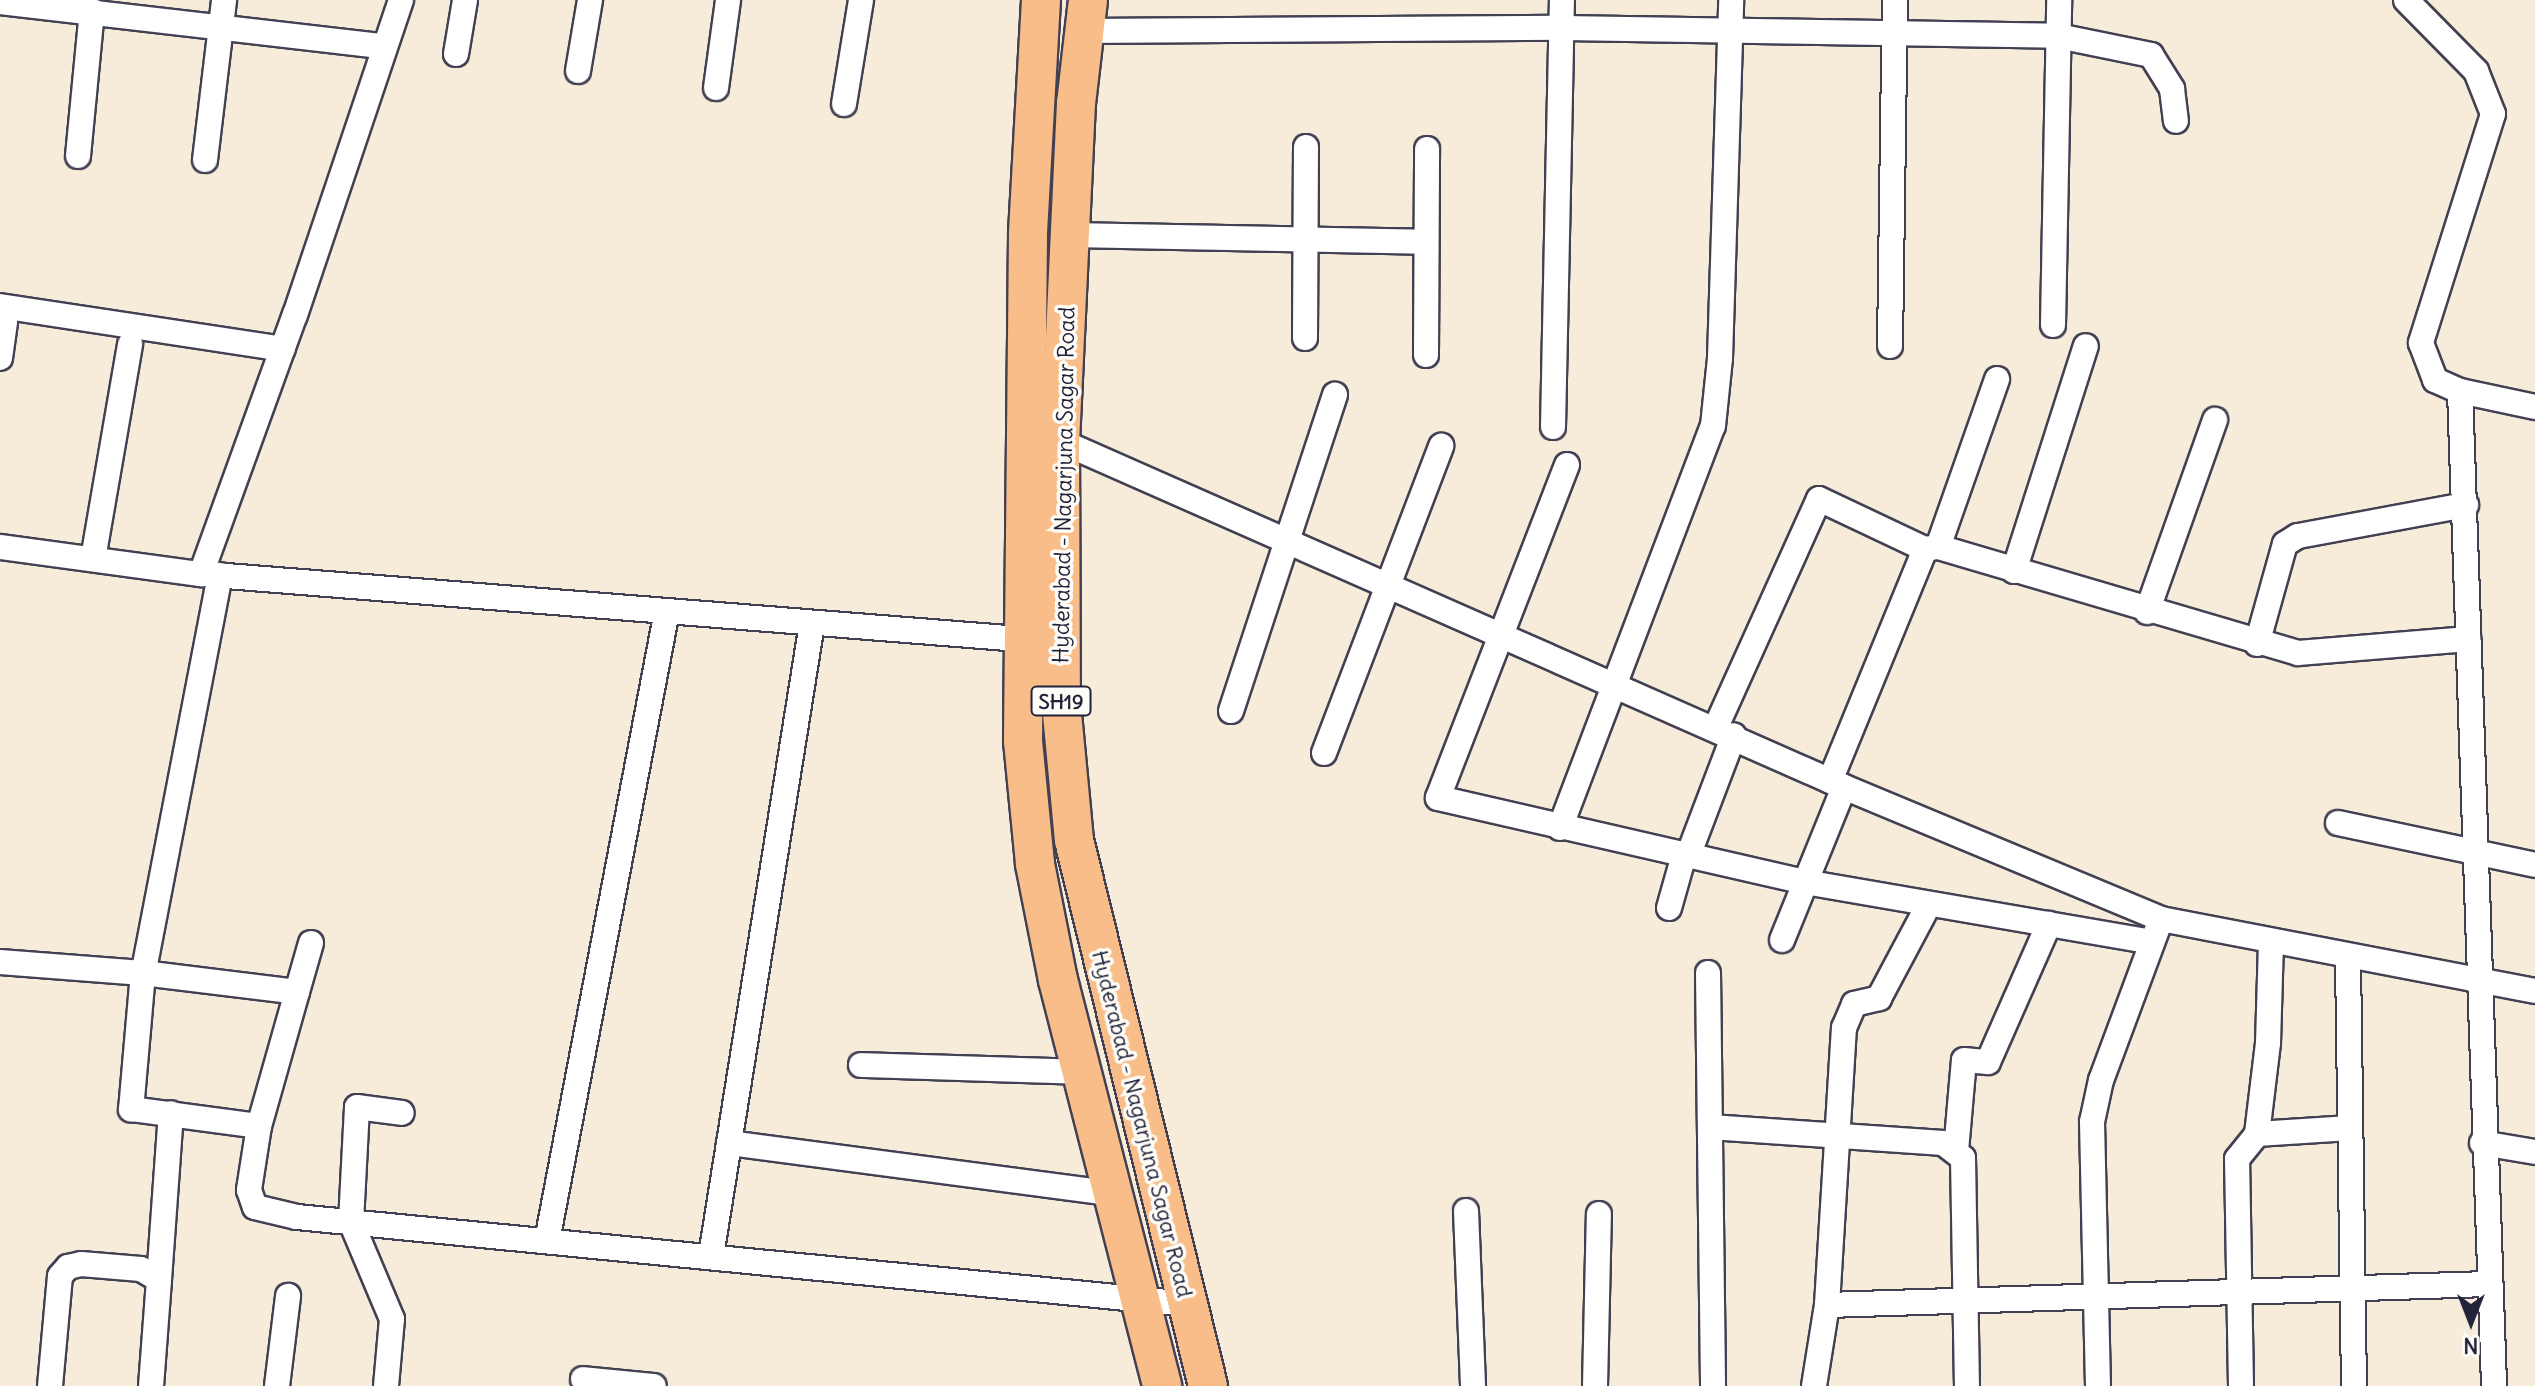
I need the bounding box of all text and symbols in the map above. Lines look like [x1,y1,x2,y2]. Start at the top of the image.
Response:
street label: Hyderabad - Nagarjuna Sagar Road [1048,306,1080,664]
road number: SH19 [1029,685,1093,717]
street label: Hyderabad - Nagarjuna Sagar Road [1086,948,1198,1300]
north arrow [2431,1282,2511,1362]
text: N [2463,1332,2479,1360]

